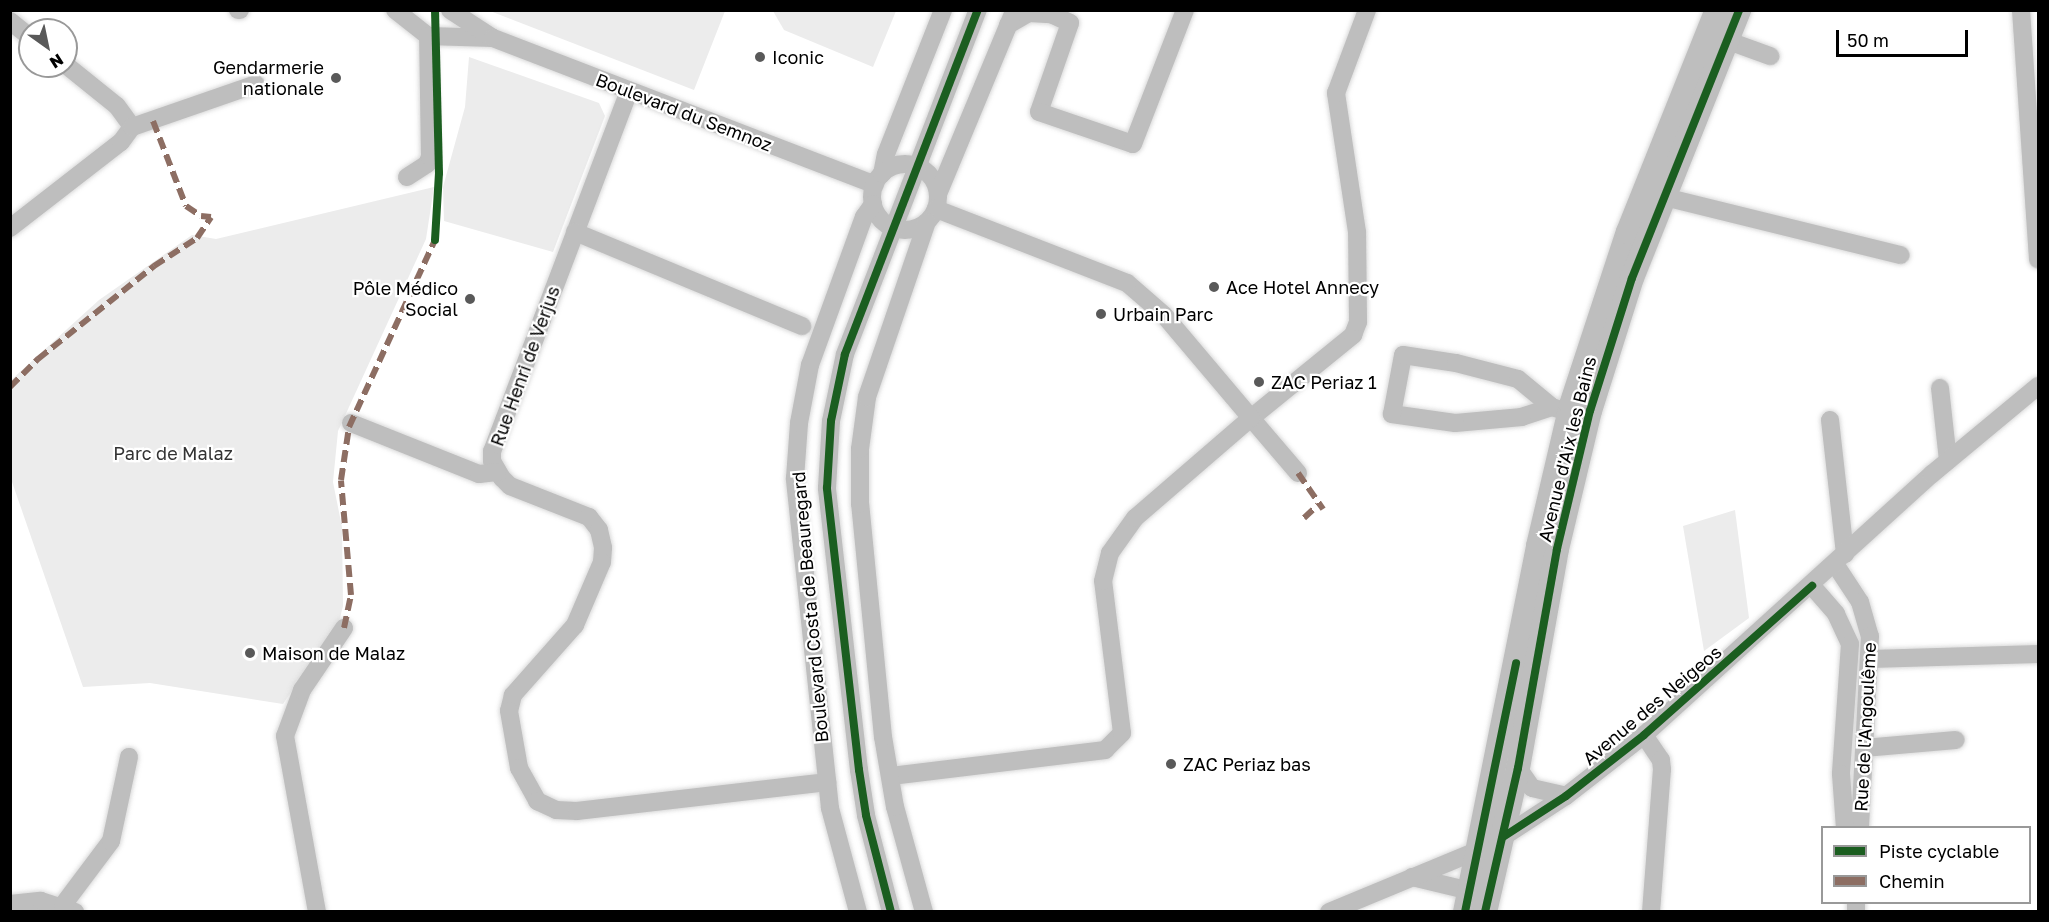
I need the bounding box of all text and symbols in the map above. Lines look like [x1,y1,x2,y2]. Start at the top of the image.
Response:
north arrow [18,18,78,78]
scale bar [1839,18,1971,56]
text: 50 m [1847,29,1889,51]
place label: Iconic [772,46,824,68]
text: N [46,50,67,73]
marker: Iconic [753,50,767,64]
place label: Gendarmerie nationale [213,57,324,100]
street label: Boulevard du Semnoz [593,68,775,156]
marker: Gendarmerie nationale [329,71,343,85]
place label: Ace Hotel Annecy [1226,276,1379,298]
place label: Pôle Médico Social [353,278,458,320]
marker: Ace Hotel Annecy [1207,280,1221,294]
street label: Rue Henri de Verjus [486,283,564,449]
marker: Pôle Médico Social [463,292,477,306]
place label: Urbain Parc [1113,303,1213,325]
marker: Urbain Parc [1094,307,1108,321]
street label: Avenue d'Aix les Bains [1533,354,1601,544]
place label: ZAC Periaz 1 [1271,371,1377,393]
marker: ZAC Periaz 1 [1252,375,1266,389]
park label: Parc de Malaz [113,442,233,464]
street label: Boulevard Costa de Beauregard [787,471,833,743]
street label: Avenue des Neigeos [1578,641,1726,769]
place label: Maison de Malaz [262,642,405,664]
street label: Rue de l'Angoulême [1850,642,1880,812]
marker: Maison de Malaz [243,646,257,660]
place label: ZAC Periaz bas [1183,753,1311,775]
marker: ZAC Periaz bas [1164,757,1178,771]
legend [1821,826,2031,904]
text: Piste cyclable [1879,840,1999,862]
text: Chemin [1879,870,1945,892]

